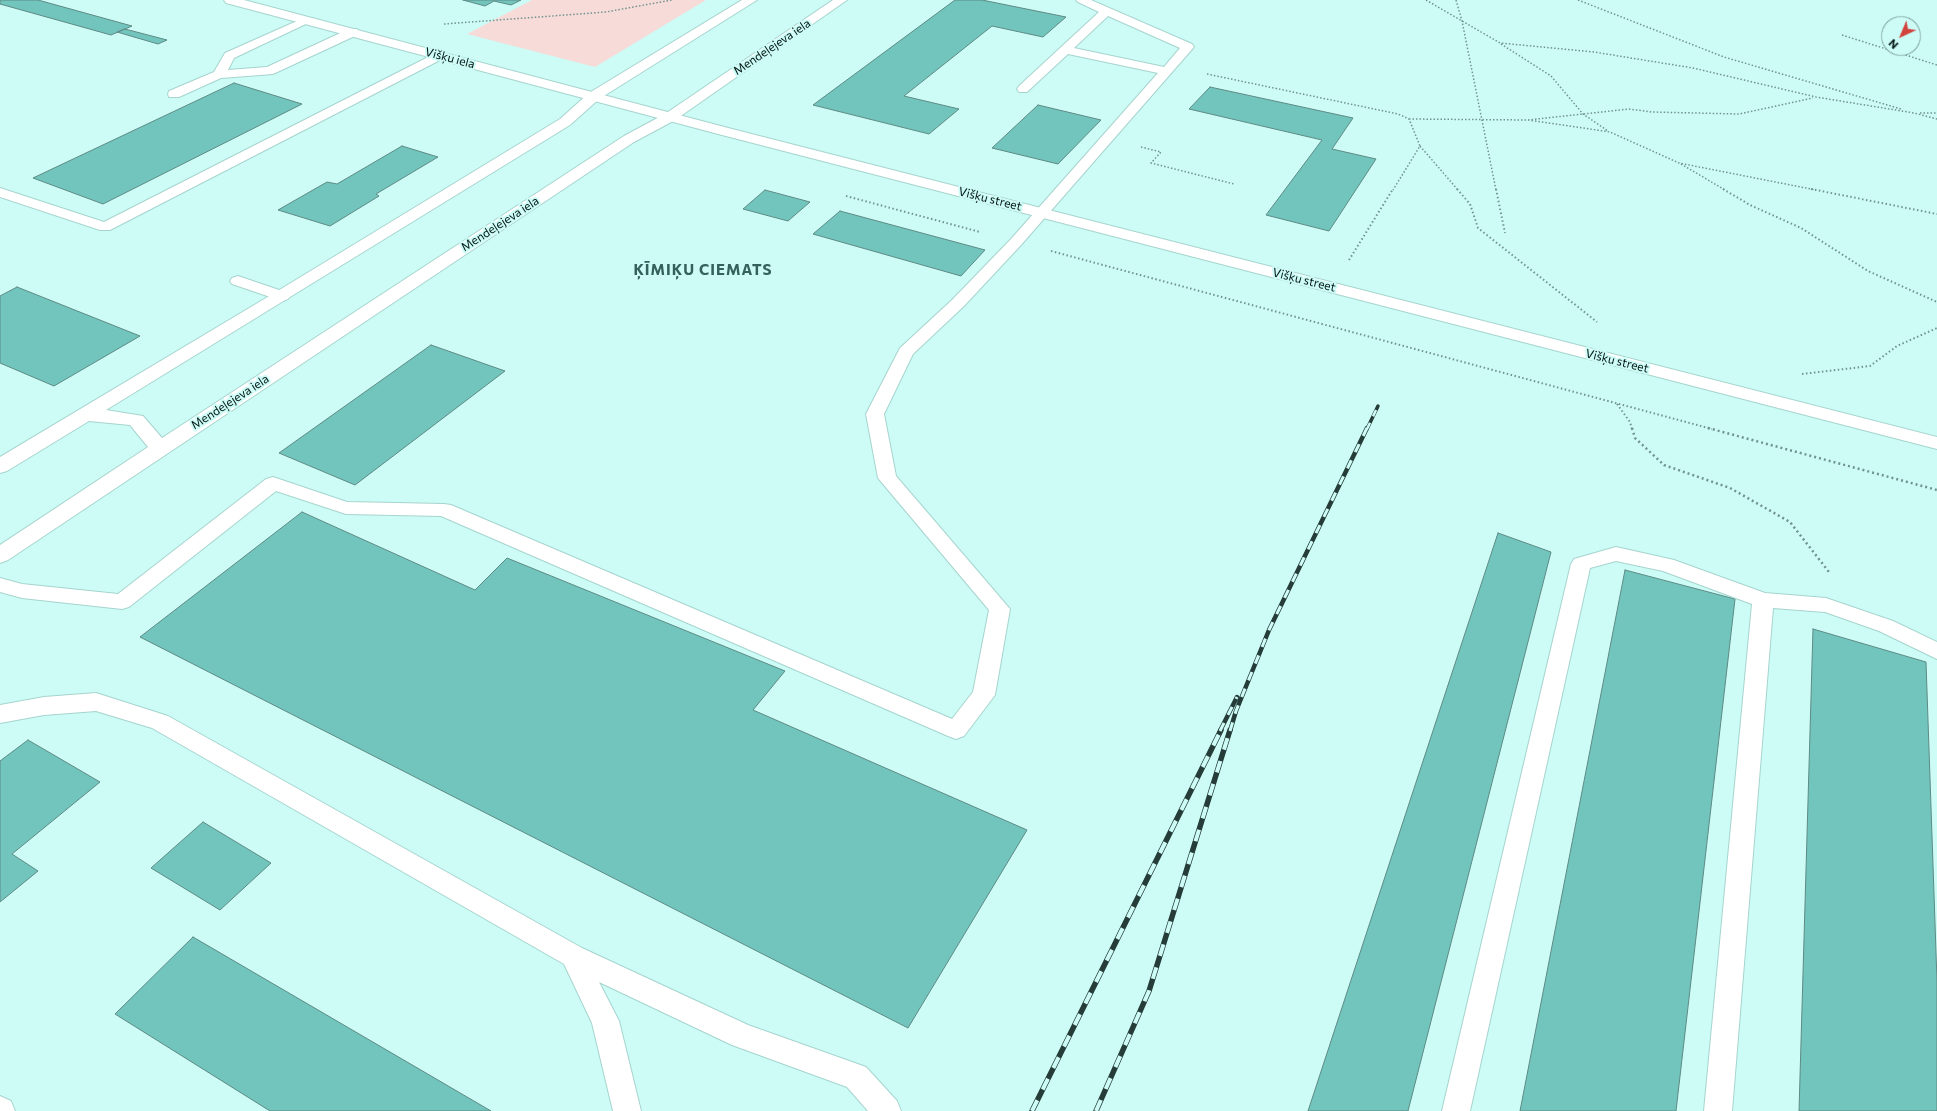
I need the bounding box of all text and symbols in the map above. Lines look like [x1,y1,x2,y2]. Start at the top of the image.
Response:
street label: Mendeļejeva iela [731,16,813,78]
north arrow [1881,16,1921,56]
text: N [1886,37,1901,52]
street label: Višķu iela [423,44,477,72]
street label: Višķu street [957,184,1023,214]
street label: Mendeļejeva iela [458,193,542,255]
district label: ĶĪMIĶU CIEMATS [633,261,773,279]
street label: Višķu street [1271,265,1337,295]
street label: Višķu street [1584,346,1650,376]
street label: Mendeļejeva iela [188,371,272,433]

